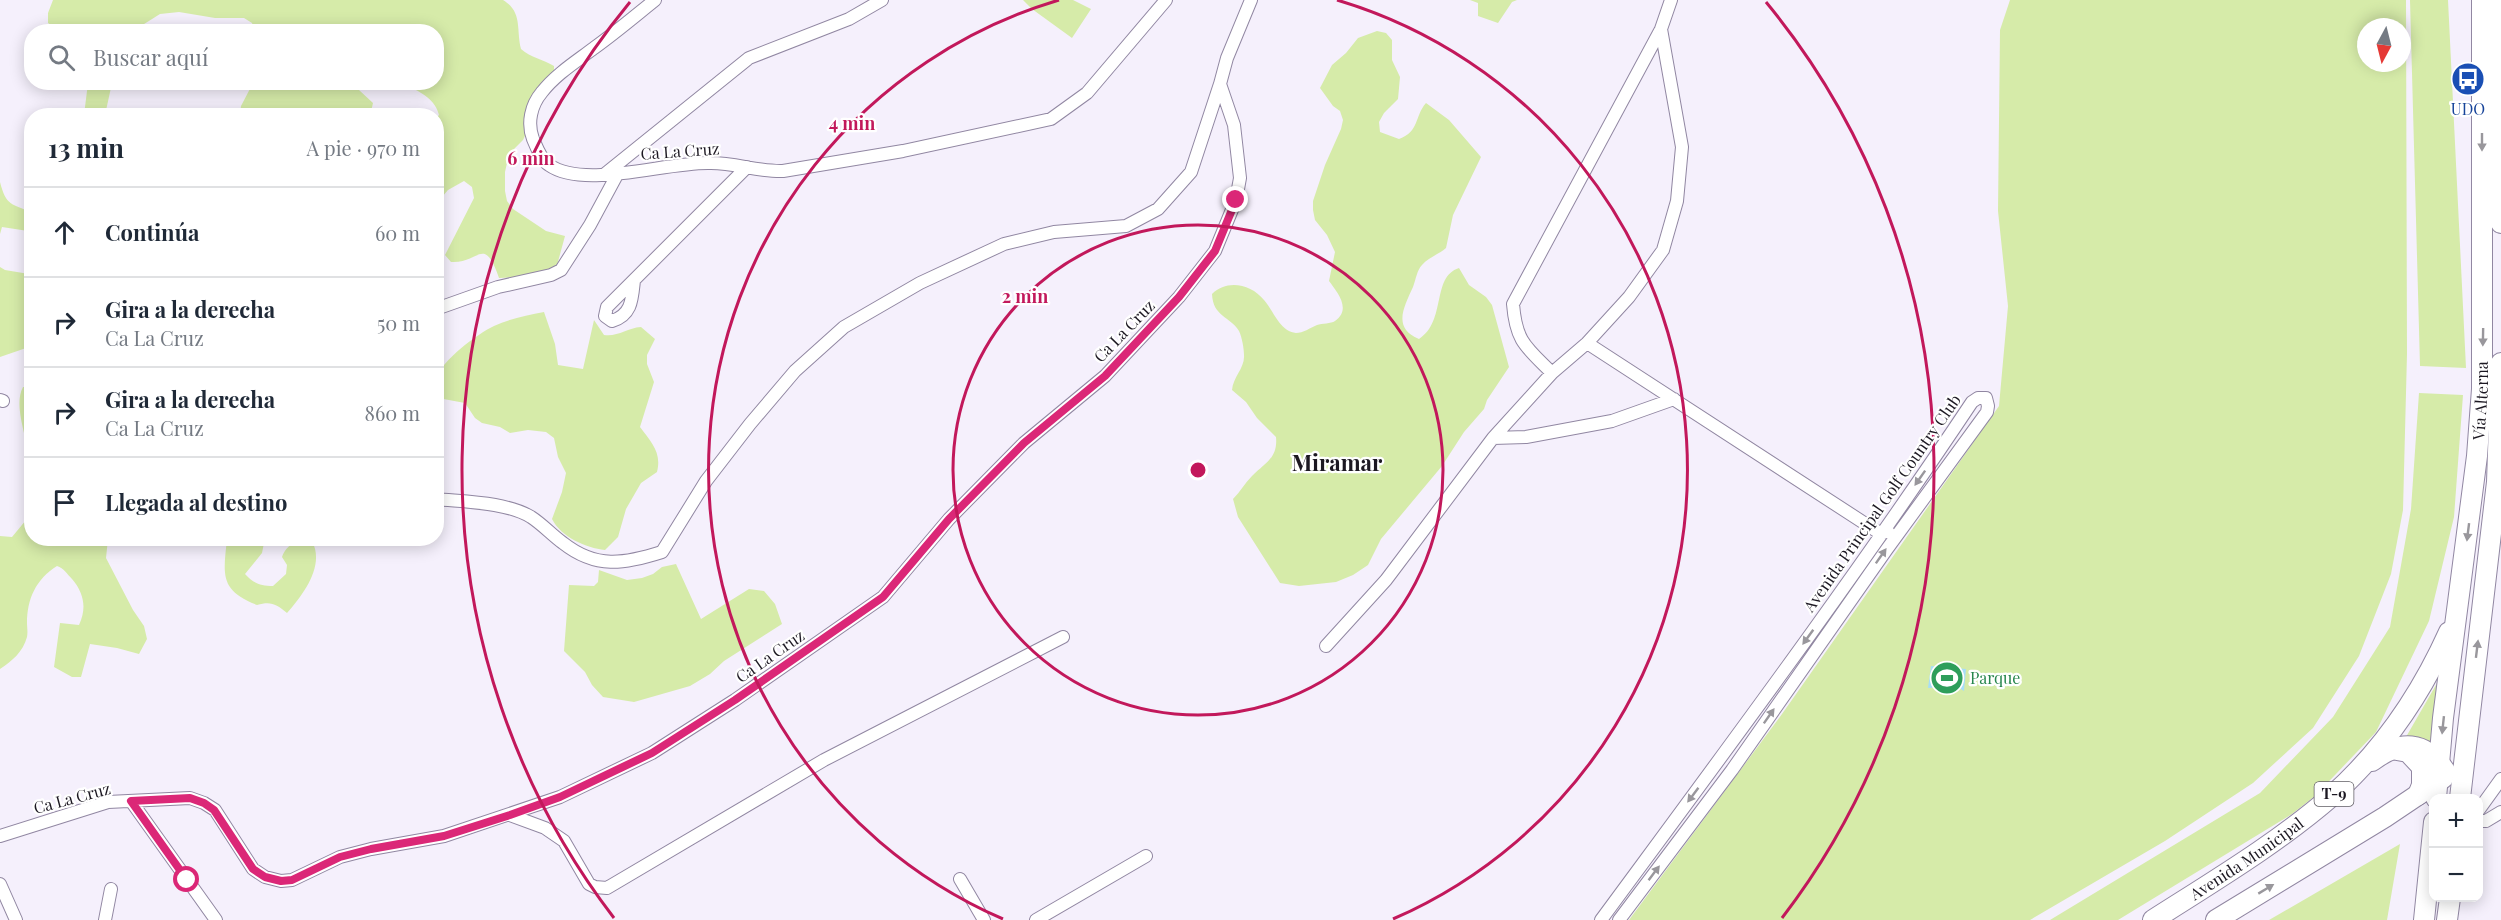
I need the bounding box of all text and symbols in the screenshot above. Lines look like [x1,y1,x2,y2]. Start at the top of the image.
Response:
north arrow [2357,18,2411,72]
search box [24,24,444,90]
icon: search [45,41,78,74]
text: Buscar aquí [93,42,208,72]
bus stop icon: UDO [2450,61,2486,97]
place label: UDO [2451,98,2485,119]
text: 4 min [829,111,875,135]
text: 13 min [48,130,124,165]
one-way arrow [2477,133,2487,152]
text: A pie · 970 m [307,134,420,161]
street label: Ca La Cruz [640,137,720,164]
text: 6 min [507,146,555,170]
route end [1222,186,1248,212]
icon: ahead [48,216,81,249]
text: Continúa [105,217,199,247]
text: 60 m [375,219,420,246]
text: 2 min [1002,284,1048,308]
text: Gira a la derecha [105,294,275,324]
street label: Ca La Cruz [1089,295,1159,366]
icon: right [48,306,81,339]
text: 50 m [377,309,420,336]
text: Ca La Cruz [105,324,204,351]
one-way arrow [2478,328,2488,347]
street label: Vía Alterna [2467,361,2492,442]
text: Gira a la derecha [105,384,275,414]
street label: Avenida Principal Golf Country Club [1798,390,1965,616]
icon: right [48,396,81,429]
text: 860 m [365,399,420,426]
text: Ca La Cruz [105,414,204,441]
district label: Miramar [1292,447,1383,477]
centre of rings [1188,460,1208,480]
one-way arrow [1914,469,1926,485]
icon: arrive [48,486,81,519]
text: Llegada al destino [105,487,287,517]
one-way arrow [2463,522,2472,541]
one-way arrow [1875,549,1887,565]
street label: Ca La Cruz [731,624,808,687]
one-way arrow [1802,628,1814,644]
one-way arrow [2472,640,2481,659]
sports icon: Parque [1929,660,1965,696]
place label: Parque [1970,667,2020,688]
one-way arrow [1763,708,1774,724]
one-way arrow [2438,716,2448,735]
street label: Ca La Cruz [31,777,113,818]
road number: T-9 [2314,782,2354,806]
one-way arrow [1687,786,1699,802]
map controls [2429,794,2483,902]
button: + [2429,794,2483,848]
street label: Avenida Municipal [2185,812,2308,905]
button: − [2429,848,2483,902]
route start [173,866,199,892]
one-way arrow [1648,866,1660,882]
one-way arrow [2258,884,2274,895]

